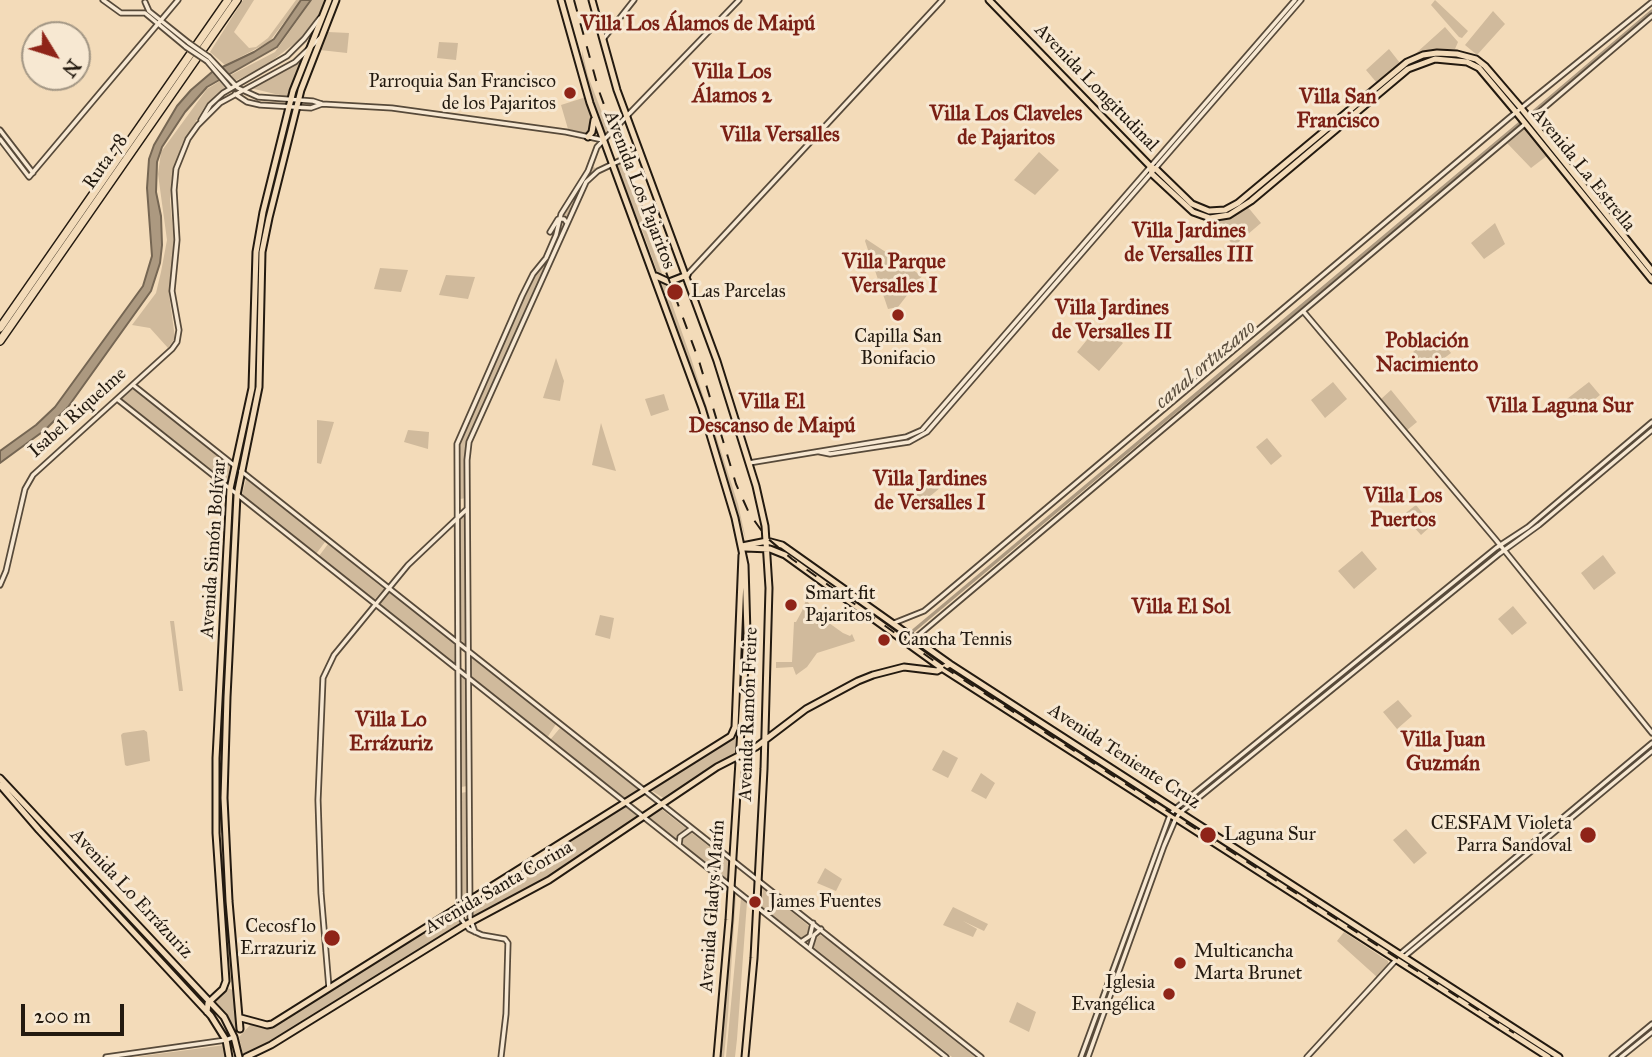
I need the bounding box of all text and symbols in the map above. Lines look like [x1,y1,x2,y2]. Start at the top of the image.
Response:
district label: Villa Los Álamos de Maipú [581,12,815,38]
street label: Avenida Longitudinal [1029,19,1163,157]
north arrow [21,21,91,91]
text: N [57,55,85,81]
district label: Villa Los Álamos 2 [692,60,772,110]
place label: Parroquia San Francisco de los Pajaritos [368,71,556,115]
marker: Parroquia San Francisco de los Pajaritos [562,85,578,101]
district label: Villa San Francisco [1296,85,1380,135]
district label: Villa Los Claveles de Pajaritos [930,102,1082,152]
street label: Avenida La Estrella [1526,104,1640,236]
street label: Avenida Los Pajaritos [598,108,680,272]
district label: Villa Versalles [720,123,840,149]
street label: Ruta 78 [79,130,133,194]
district label: Villa Jardines de Versalles III [1124,219,1254,269]
district label: Villa Parque Versalles I [842,250,946,300]
place label: Las Parcelas [691,281,786,303]
marker: Las Parcelas [665,282,685,302]
district label: Villa Jardines de Versalles II [1052,296,1172,346]
marker: Capilla San Bonifacio [890,307,906,323]
water label: canal ortuzano [1150,315,1262,415]
place label: Capilla San Bonifacio [854,326,942,370]
district label: Población Nacimiento [1376,329,1478,379]
street label: Isabel Riquelme [24,363,132,463]
district label: Villa El Descanso de Maipú [689,390,855,440]
district label: Villa Laguna Sur [1487,394,1633,420]
street label: Avenida Simón Bolívar [196,459,232,639]
district label: Villa Jardines de Versalles I [873,467,987,517]
district label: Villa Los Puertos [1363,484,1443,534]
place label: Smart fit Pajaritos [805,583,876,627]
district label: Villa El Sol [1132,595,1230,621]
marker: Smart fit Pajaritos [783,597,799,613]
street label: Avenida Ramón Freire [735,627,763,801]
place label: Cancha Tennis [898,629,1012,651]
marker: Cancha Tennis [876,632,892,648]
street label: Avenida Teniente Cruz [1044,699,1204,815]
district label: Villa Lo Errázuriz [349,708,433,758]
district label: Villa Juan Guzmán [1401,728,1485,778]
place label: CESFAM Violeta Parra Sandoval [1431,813,1572,857]
street label: Avenida Gladys Marín [696,819,730,993]
street label: Avenida Lo Errázuriz [65,824,197,964]
place label: Laguna Sur [1224,824,1316,846]
marker: Laguna Sur [1198,825,1218,845]
marker: CESFAM Violeta Parra Sandoval [1578,825,1598,845]
street label: Avenida Santa Corina [421,836,577,940]
place label: James Fuentes [769,891,881,913]
marker: James Fuentes [747,894,763,910]
place label: Cecosf lo Errazuriz [240,916,316,960]
marker: Cecosf lo Errazuriz [322,928,342,948]
place label: Multicancha Marta Brunet [1194,941,1302,985]
marker: Multicancha Marta Brunet [1172,955,1188,971]
place label: Iglesia Evangélica [1071,972,1155,1016]
marker: Iglesia Evangélica [1161,986,1177,1002]
scale bar [24,990,128,1034]
text: 200 m [34,1003,91,1029]

